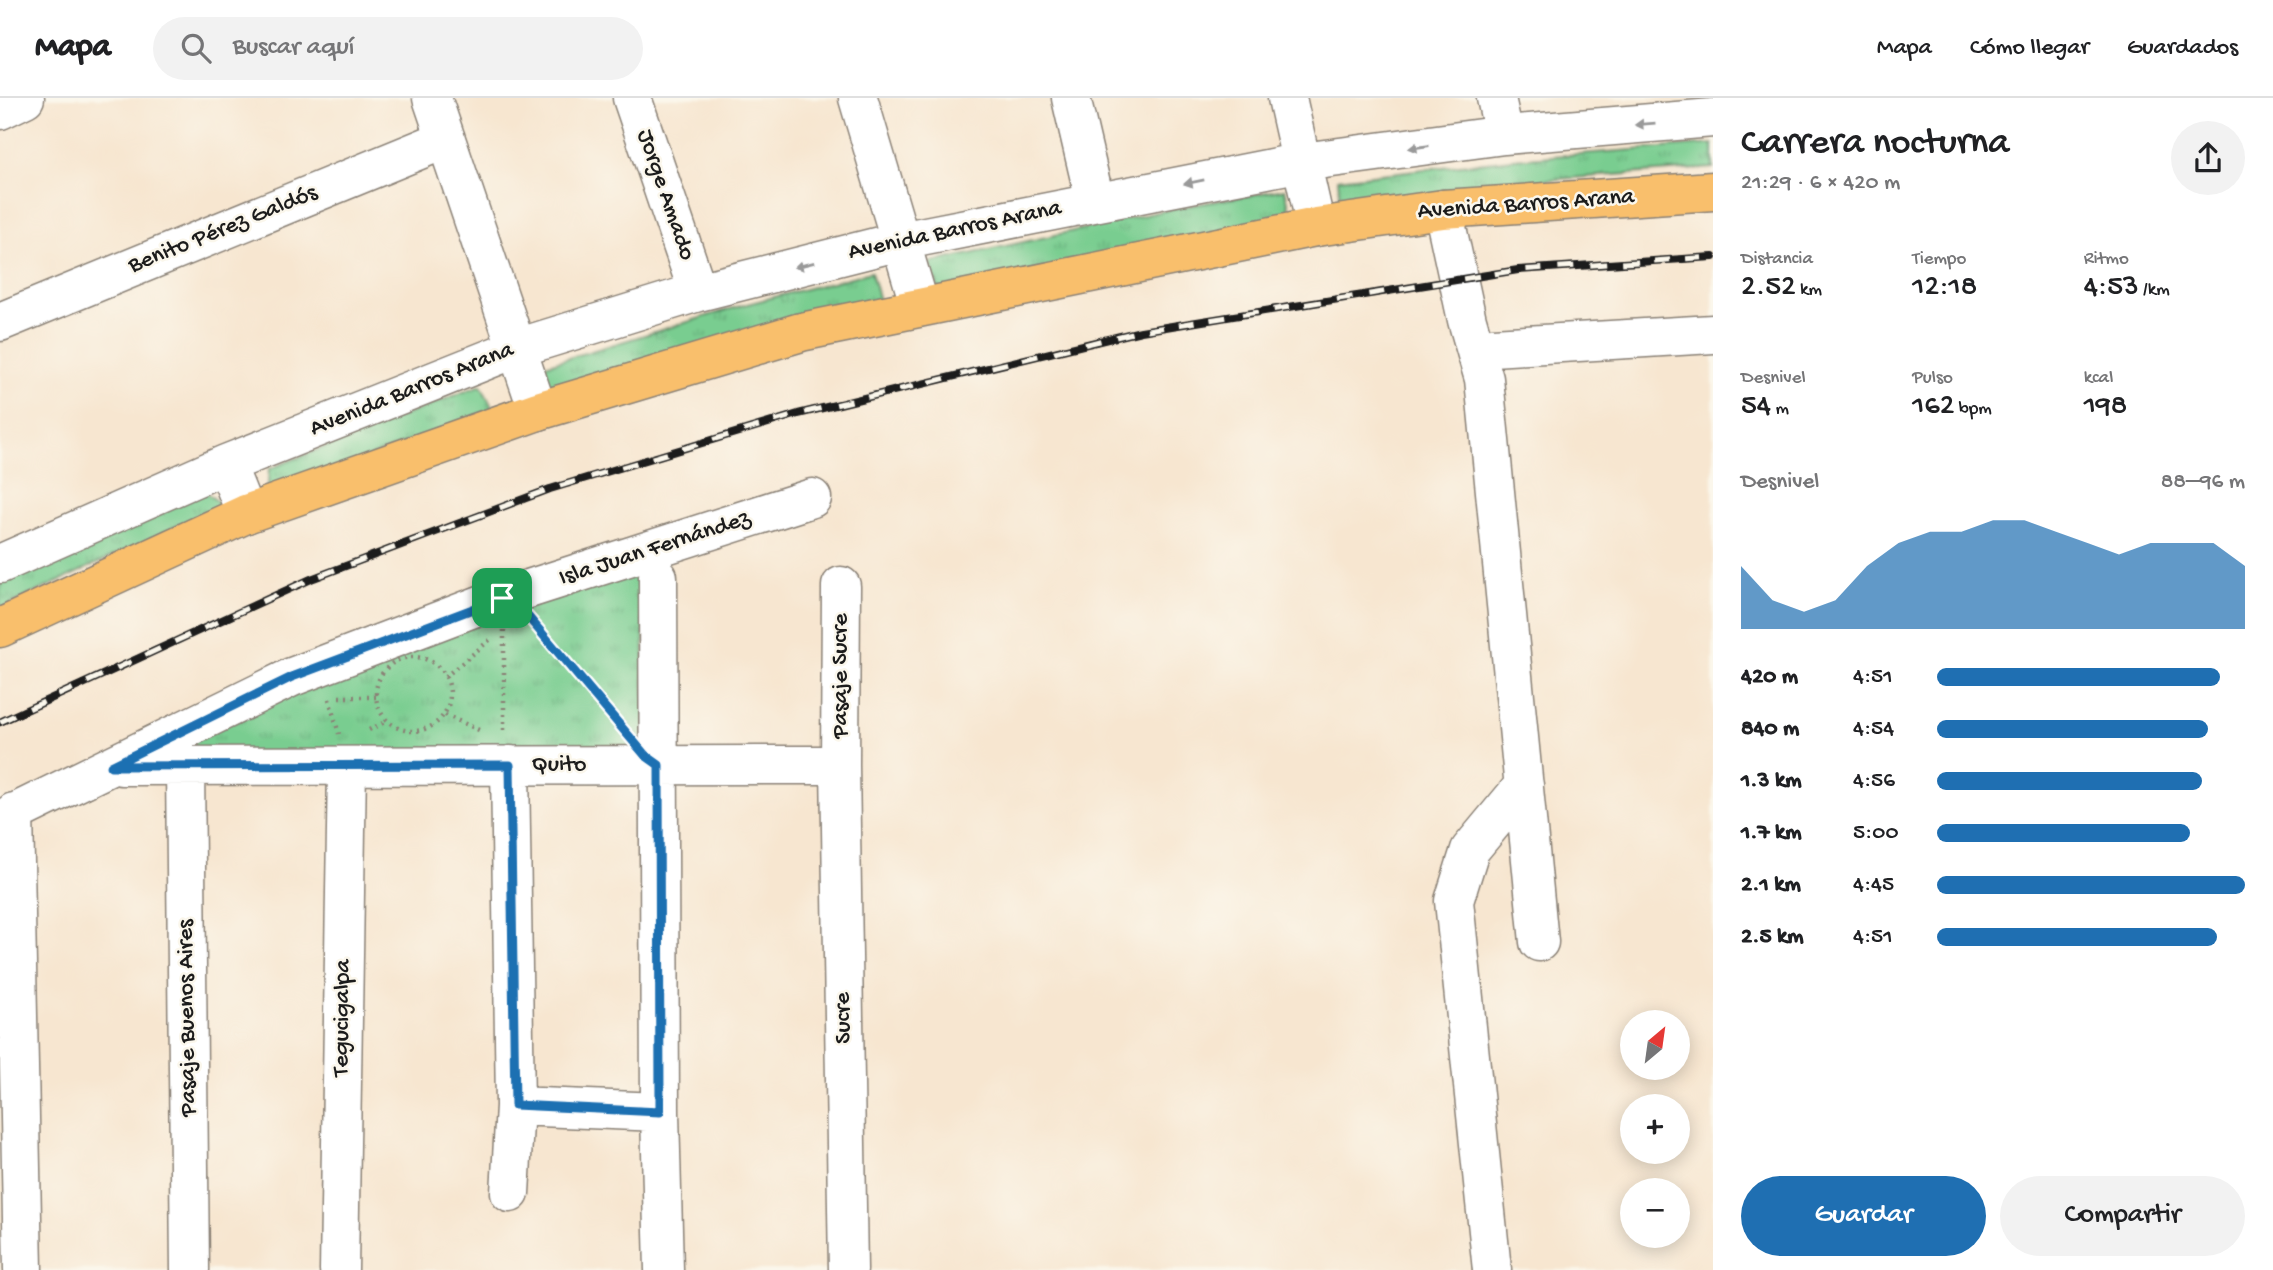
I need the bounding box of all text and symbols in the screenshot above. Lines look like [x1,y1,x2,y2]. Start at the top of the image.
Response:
search box [153,17,643,80]
text: Mapa [35,29,111,67]
icon: search [177,29,215,67]
text: Buscar aquí [233,33,354,64]
text: Mapa [1877,34,1932,63]
text: Cómo llegar [1970,34,2089,63]
text: Guardados [2127,34,2238,63]
one-way arrow [1634,119,1656,130]
button: share [2171,121,2245,195]
text: Carrera nocturna [1741,122,2009,166]
street label: Jorge Amado [629,126,701,264]
one-way arrow [1408,141,1430,152]
text: 21:29 · 6 × 420 m [1741,170,1900,197]
one-way arrow [1183,177,1205,188]
street label: Benito Pérez Galdós [123,178,323,281]
street label: Avenida Barros Arana [1417,183,1636,227]
street label: Avenida Barros Arana [846,194,1065,268]
text: Distancia [1741,248,1813,271]
text: Tiempo [1912,248,1966,271]
text: Ritmo [2084,248,2129,271]
one-way arrow [793,260,815,271]
text: 2.52 [1741,271,1796,306]
text: 12:18 [1912,271,1977,306]
text: 4:53 [2084,271,2139,306]
text: km [1796,279,1822,302]
text: /km [2139,279,2170,302]
street label: Avenida Barros Arana [306,336,519,444]
text: Desnivel [1741,367,1806,390]
text: Pulso [1912,367,1953,390]
text: kcal [2084,367,2113,390]
text: 54 [1741,390,1771,425]
text: 162 [1912,390,1954,425]
text: 198 [2084,390,2127,425]
text: m [1771,398,1789,421]
text: bpm [1954,398,1992,421]
text: Desnivel [1741,469,1819,496]
text: 88–96 m [2161,469,2245,496]
street label: Isla Juan Fernández [556,504,756,594]
pin [472,568,532,628]
icon: arrive [483,579,521,617]
street label: Pasaje Sucre [827,613,856,740]
text: 420 m [1741,664,1798,691]
text: 4:51 [1853,664,1893,691]
text: 840 m [1741,716,1799,743]
text: 4:54 [1853,716,1894,743]
street label: Quito [532,751,586,780]
text: 1.3 km [1741,768,1801,795]
text: 4:56 [1853,768,1895,795]
text: 1.7 km [1741,820,1802,847]
text: 5:00 [1853,820,1898,847]
text: 2.1 km [1741,872,1801,899]
text: 4:45 [1853,872,1894,899]
street label: Pasaje Buenos Aires [172,918,204,1118]
text: 2.5 km [1741,924,1804,951]
text: 4:51 [1853,924,1893,951]
street label: Tegucigalpa [327,958,359,1079]
street label: Sucre [829,991,859,1044]
north arrow [1620,1010,1690,1080]
map controls [1620,1010,1690,1248]
button: + [1620,1094,1690,1164]
button: Guardar [1741,1176,1986,1256]
button: Compartir [2000,1176,2245,1256]
button: − [1620,1178,1690,1248]

